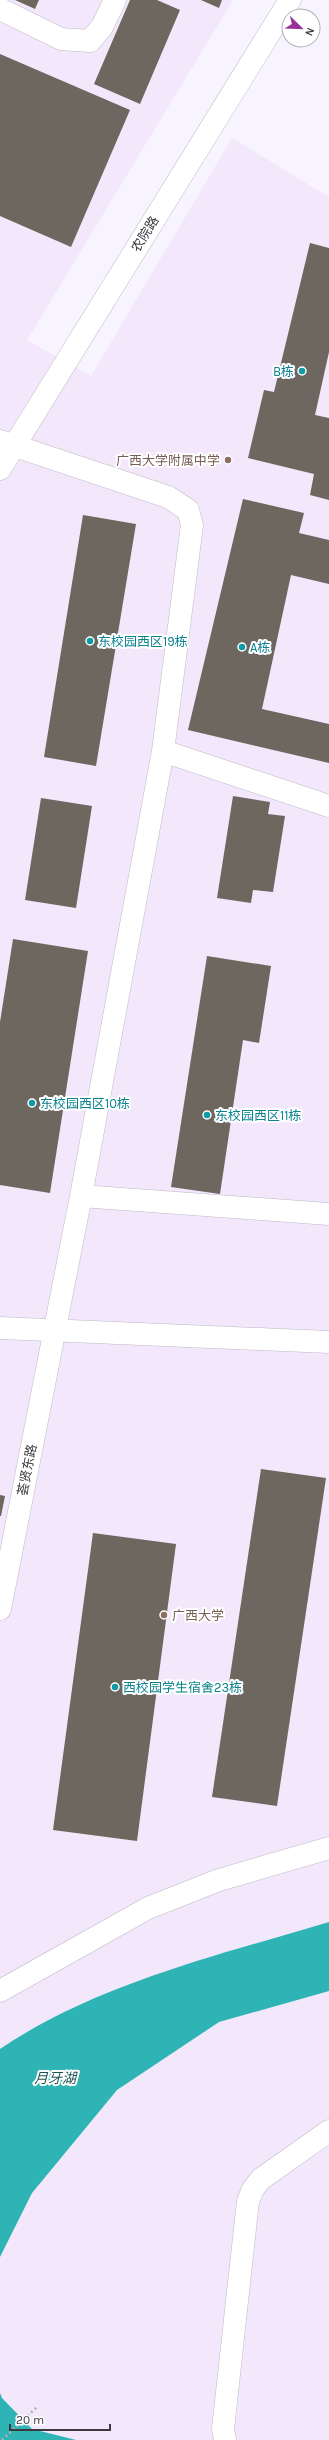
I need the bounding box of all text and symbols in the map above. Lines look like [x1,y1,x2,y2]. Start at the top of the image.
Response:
north arrow [281,8,321,48]
text: N [302,26,317,38]
street label: 农院路 [128,213,162,255]
place label: B栋 [273,364,294,379]
marker: B栋 [297,366,307,376]
place label: 广西大学附属中学 [116,453,220,468]
marker: 广西大学附属中学 [223,455,233,465]
place label: 东校园西区19栋 [98,634,188,649]
marker: 东校园西区19栋 [85,636,95,646]
place label: A栋 [250,640,270,655]
marker: A栋 [237,642,247,652]
place label: 东校园西区10栋 [40,1096,130,1111]
marker: 东校园西区10栋 [27,1098,37,1108]
place label: 东校园西区11栋 [215,1108,302,1123]
marker: 东校园西区11栋 [202,1110,212,1120]
street label: 荟贤东路 [15,1443,39,1497]
place label: 广西大学 [172,1608,224,1623]
marker: 广西大学 [159,1610,169,1620]
place label: 西校园学生宿舍23栋 [123,1680,242,1695]
marker: 西校园学生宿舍23栋 [110,1682,120,1692]
water label: 月牙湖 [34,2070,78,2087]
scale bar [10,2406,110,2432]
text: 20 m [16,2413,44,2427]

